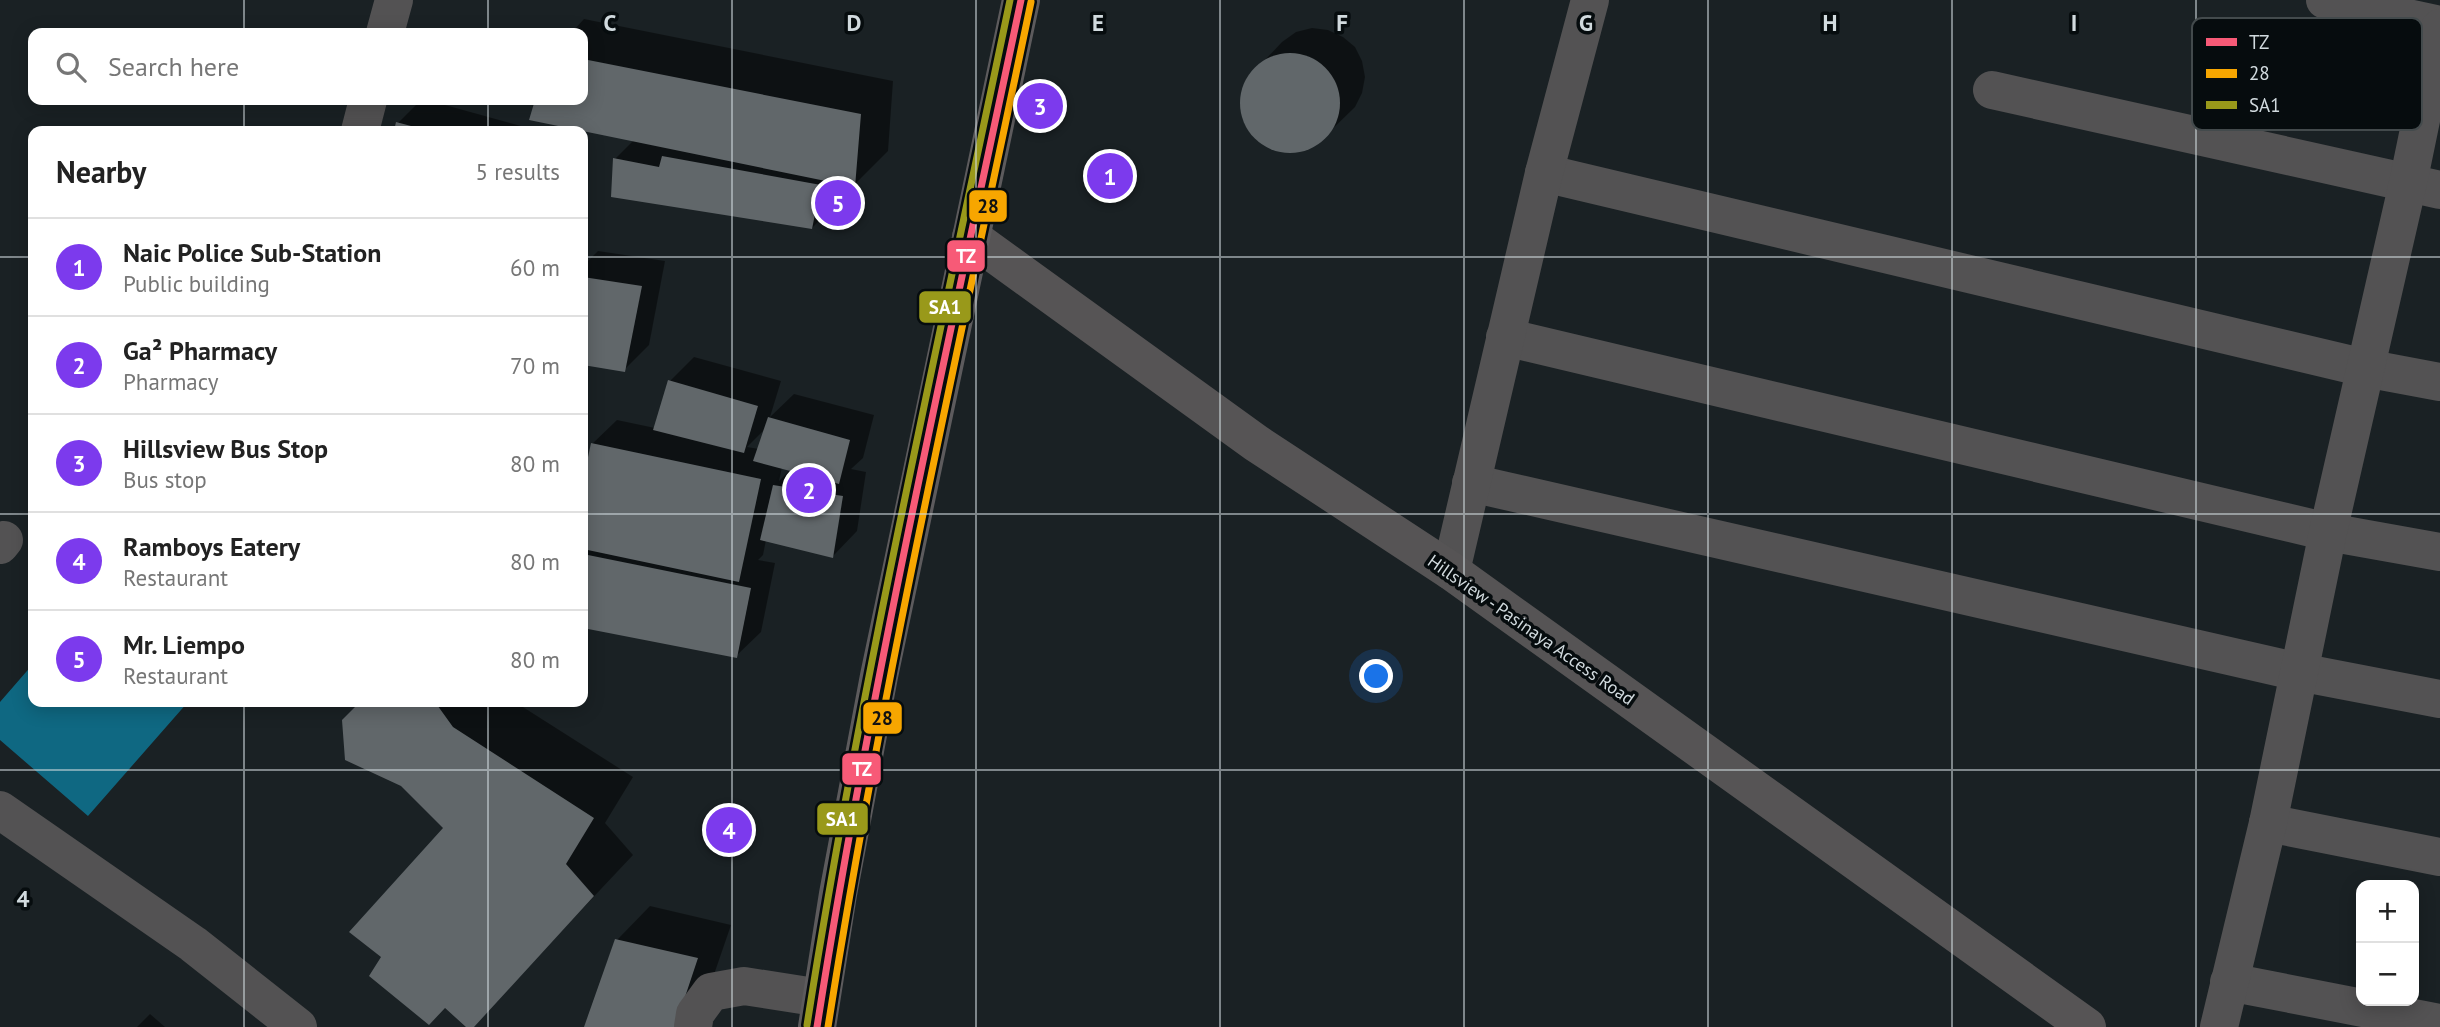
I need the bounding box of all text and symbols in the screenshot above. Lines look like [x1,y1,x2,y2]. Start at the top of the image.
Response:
text: C [604,8,617,37]
text: D [847,8,861,37]
text: E [1092,8,1104,37]
text: F [1336,8,1348,37]
text: G [1579,8,1593,37]
text: H [1823,8,1837,37]
text: I [2071,8,2077,37]
legend [2192,18,2422,130]
search box [28,28,588,105]
text: TZ [2249,30,2269,54]
icon: search [52,48,90,86]
text: Search here [108,50,239,83]
text: 28 [2249,61,2270,85]
pin: 3 [1017,80,1063,132]
text: SA1 [2249,93,2281,117]
pin: 1 [1087,150,1133,202]
text: Nearby [56,152,146,191]
text: 5 results [476,157,560,186]
pin: 5 [815,177,861,229]
line badge: 28 [968,189,1008,223]
text: 28 [977,194,999,218]
text: Naic Police Sub-Station [123,236,381,269]
line badge: TZ [946,239,986,273]
text: TZ [956,244,976,268]
text: 1 [72,253,86,282]
text: 60 m [510,253,560,282]
text: Public building [123,269,270,298]
line badge: SA1 [918,290,972,324]
text: SA1 [929,295,961,319]
text: Ga² Pharmacy [123,334,277,367]
text: 2 [72,351,86,380]
text: 70 m [510,351,560,380]
text: Pharmacy [123,367,219,396]
text: Hillsview Bus Stop [123,432,328,465]
text: 3 [72,449,86,478]
text: 80 m [510,449,560,478]
pin: 2 [786,464,832,516]
text: Bus stop [123,465,207,494]
text: Ramboys Eatery [123,530,300,563]
text: 4 [72,547,86,576]
text: 80 m [510,547,560,576]
street label: Hillsview - Pasinaya Access Road [1423,549,1639,710]
text: Restaurant [123,563,228,592]
text: Mr. Liempo [123,628,245,661]
text: 5 [72,645,86,674]
text: 80 m [510,645,560,674]
your location [1359,659,1393,693]
text: Restaurant [123,661,228,690]
line badge: 28 [862,701,903,735]
text: 28 [871,706,893,730]
line badge: TZ [841,752,882,786]
text: TZ [852,757,872,781]
line badge: SA1 [816,802,869,836]
pin: 4 [706,804,752,856]
text: SA1 [826,807,858,831]
map controls [2356,880,2419,1006]
button: + [2356,880,2419,943]
text: 4 [16,884,30,913]
button: − [2356,943,2419,1006]

